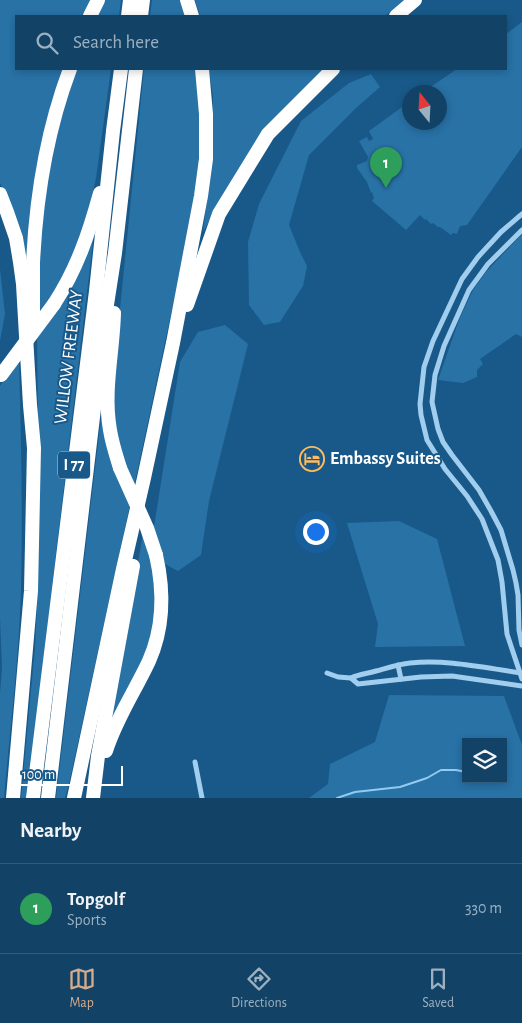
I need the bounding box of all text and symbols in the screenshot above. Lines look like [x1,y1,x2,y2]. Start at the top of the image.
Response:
search box [15,15,507,70]
icon: search [33,29,61,57]
text: Search here [73,33,159,52]
north arrow [402,85,447,130]
pin: 1 [370,147,402,188]
street label: WILLOW FREEWAY [52,288,86,425]
hotel icon: Embassy Suites [299,446,325,472]
place label: Embassy Suites [330,450,441,468]
road number: I 77 [58,452,90,478]
your location [303,519,329,545]
map controls [462,738,507,783]
button: layers [462,738,507,783]
scale bar [15,763,122,786]
text: 100 m [22,768,55,782]
text: Nearby [20,820,81,841]
text: Topgolf [67,890,125,909]
text: 1 [33,900,39,916]
text: 330 m [465,900,502,916]
text: Sports [67,912,107,928]
tab: Map [68,965,96,1012]
tab: Directions [231,965,287,1012]
tab: Saved [422,965,454,1012]

